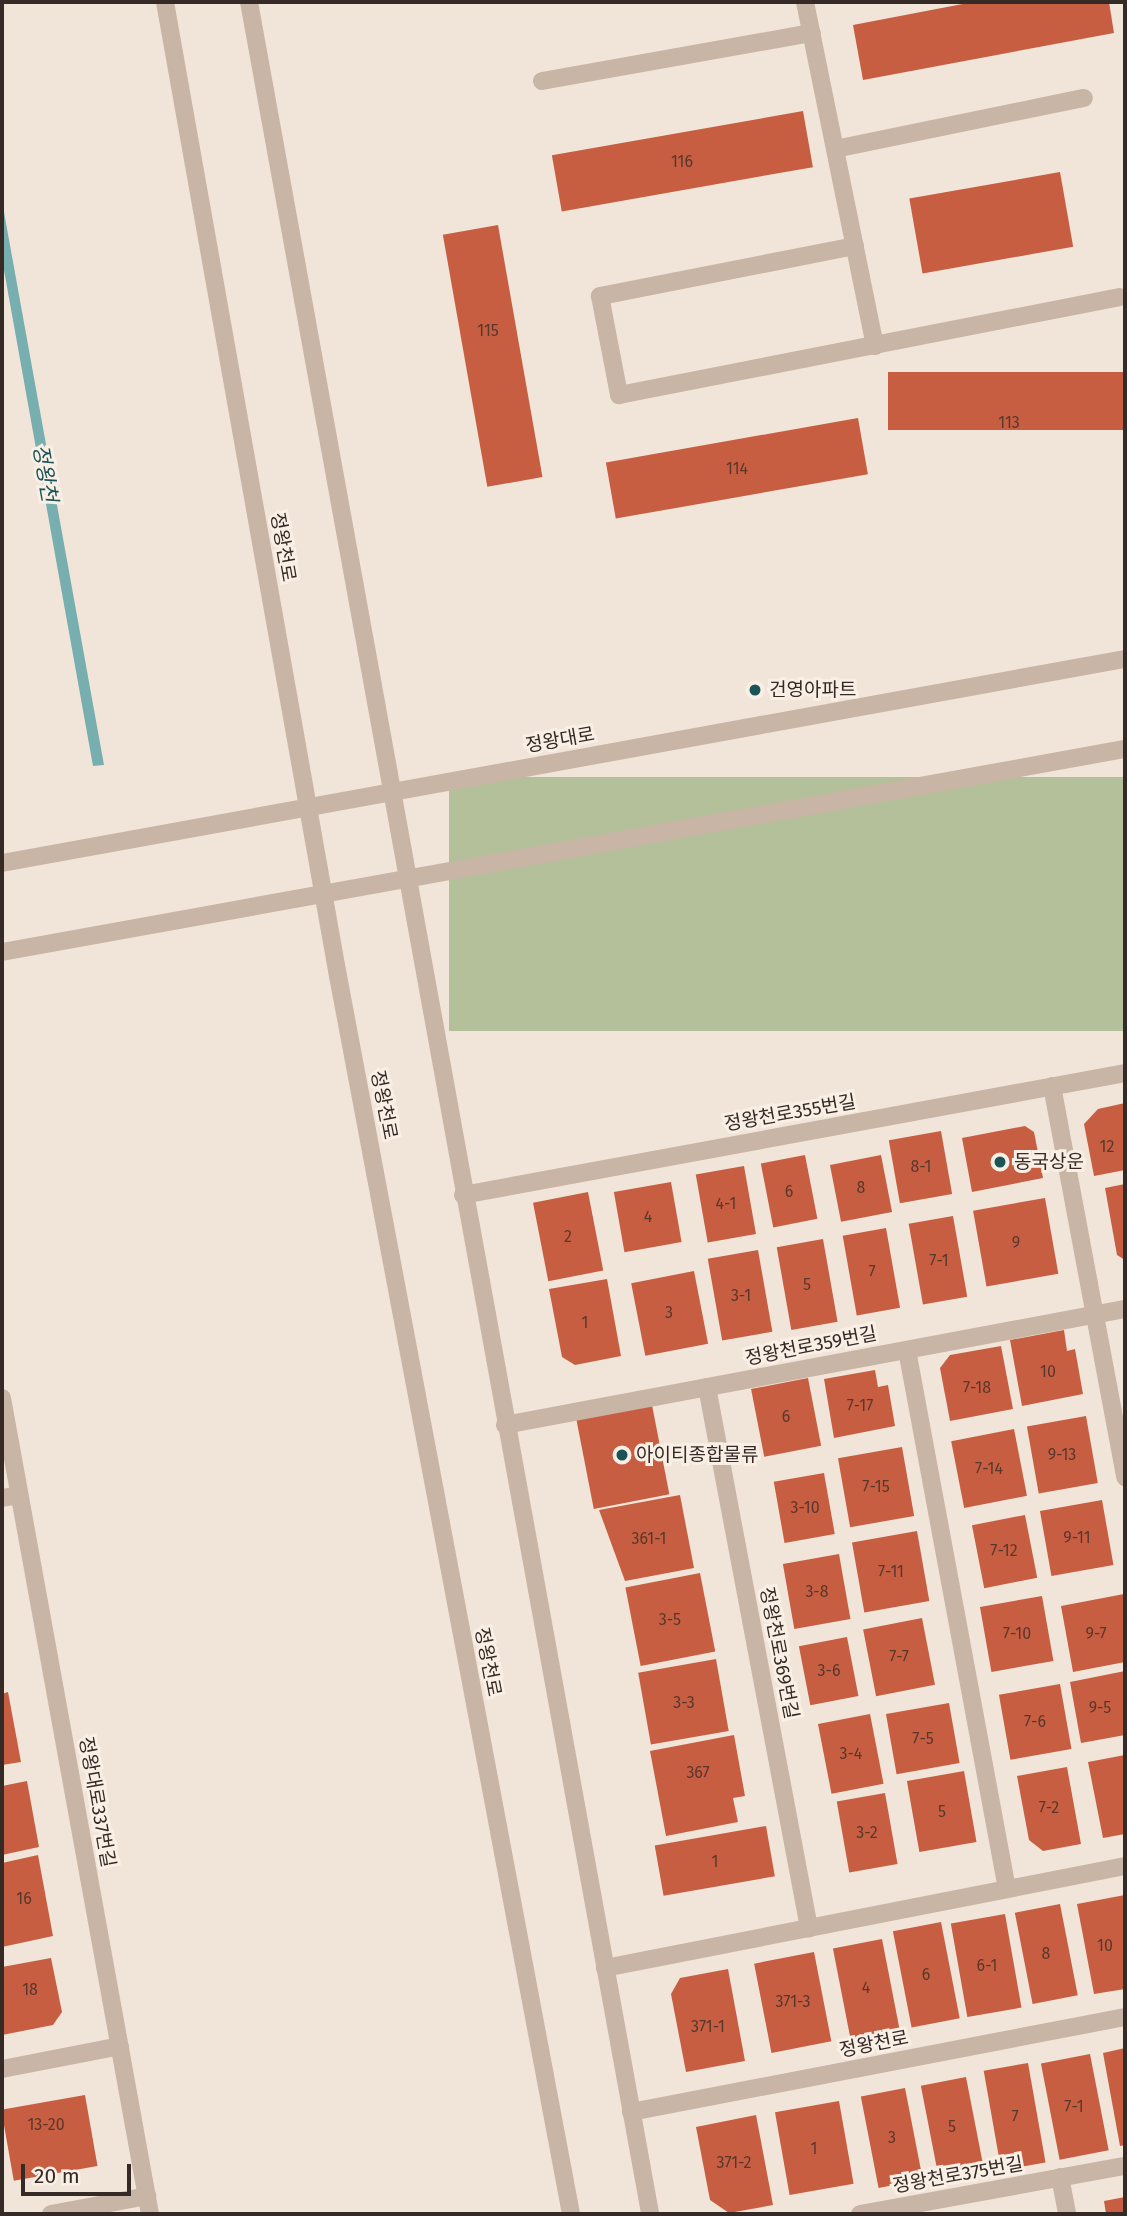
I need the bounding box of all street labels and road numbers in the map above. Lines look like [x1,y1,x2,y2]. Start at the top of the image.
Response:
street label: 정왕천로 [266,511,300,583]
street label: 정왕대로 [524,723,596,757]
street label: 정왕천로 [366,1069,402,1141]
street label: 정왕천로355번길 [722,1090,858,1136]
street label: 정왕천로359번길 [743,1322,879,1370]
street label: 정왕천로369번길 [755,1585,803,1721]
street label: 정왕천로 [470,1626,506,1698]
street label: 정왕대로337번길 [74,1735,120,1869]
street label: 정왕천로 [838,2026,910,2062]
street label: 정왕천로375번길 [891,2152,1025,2198]

